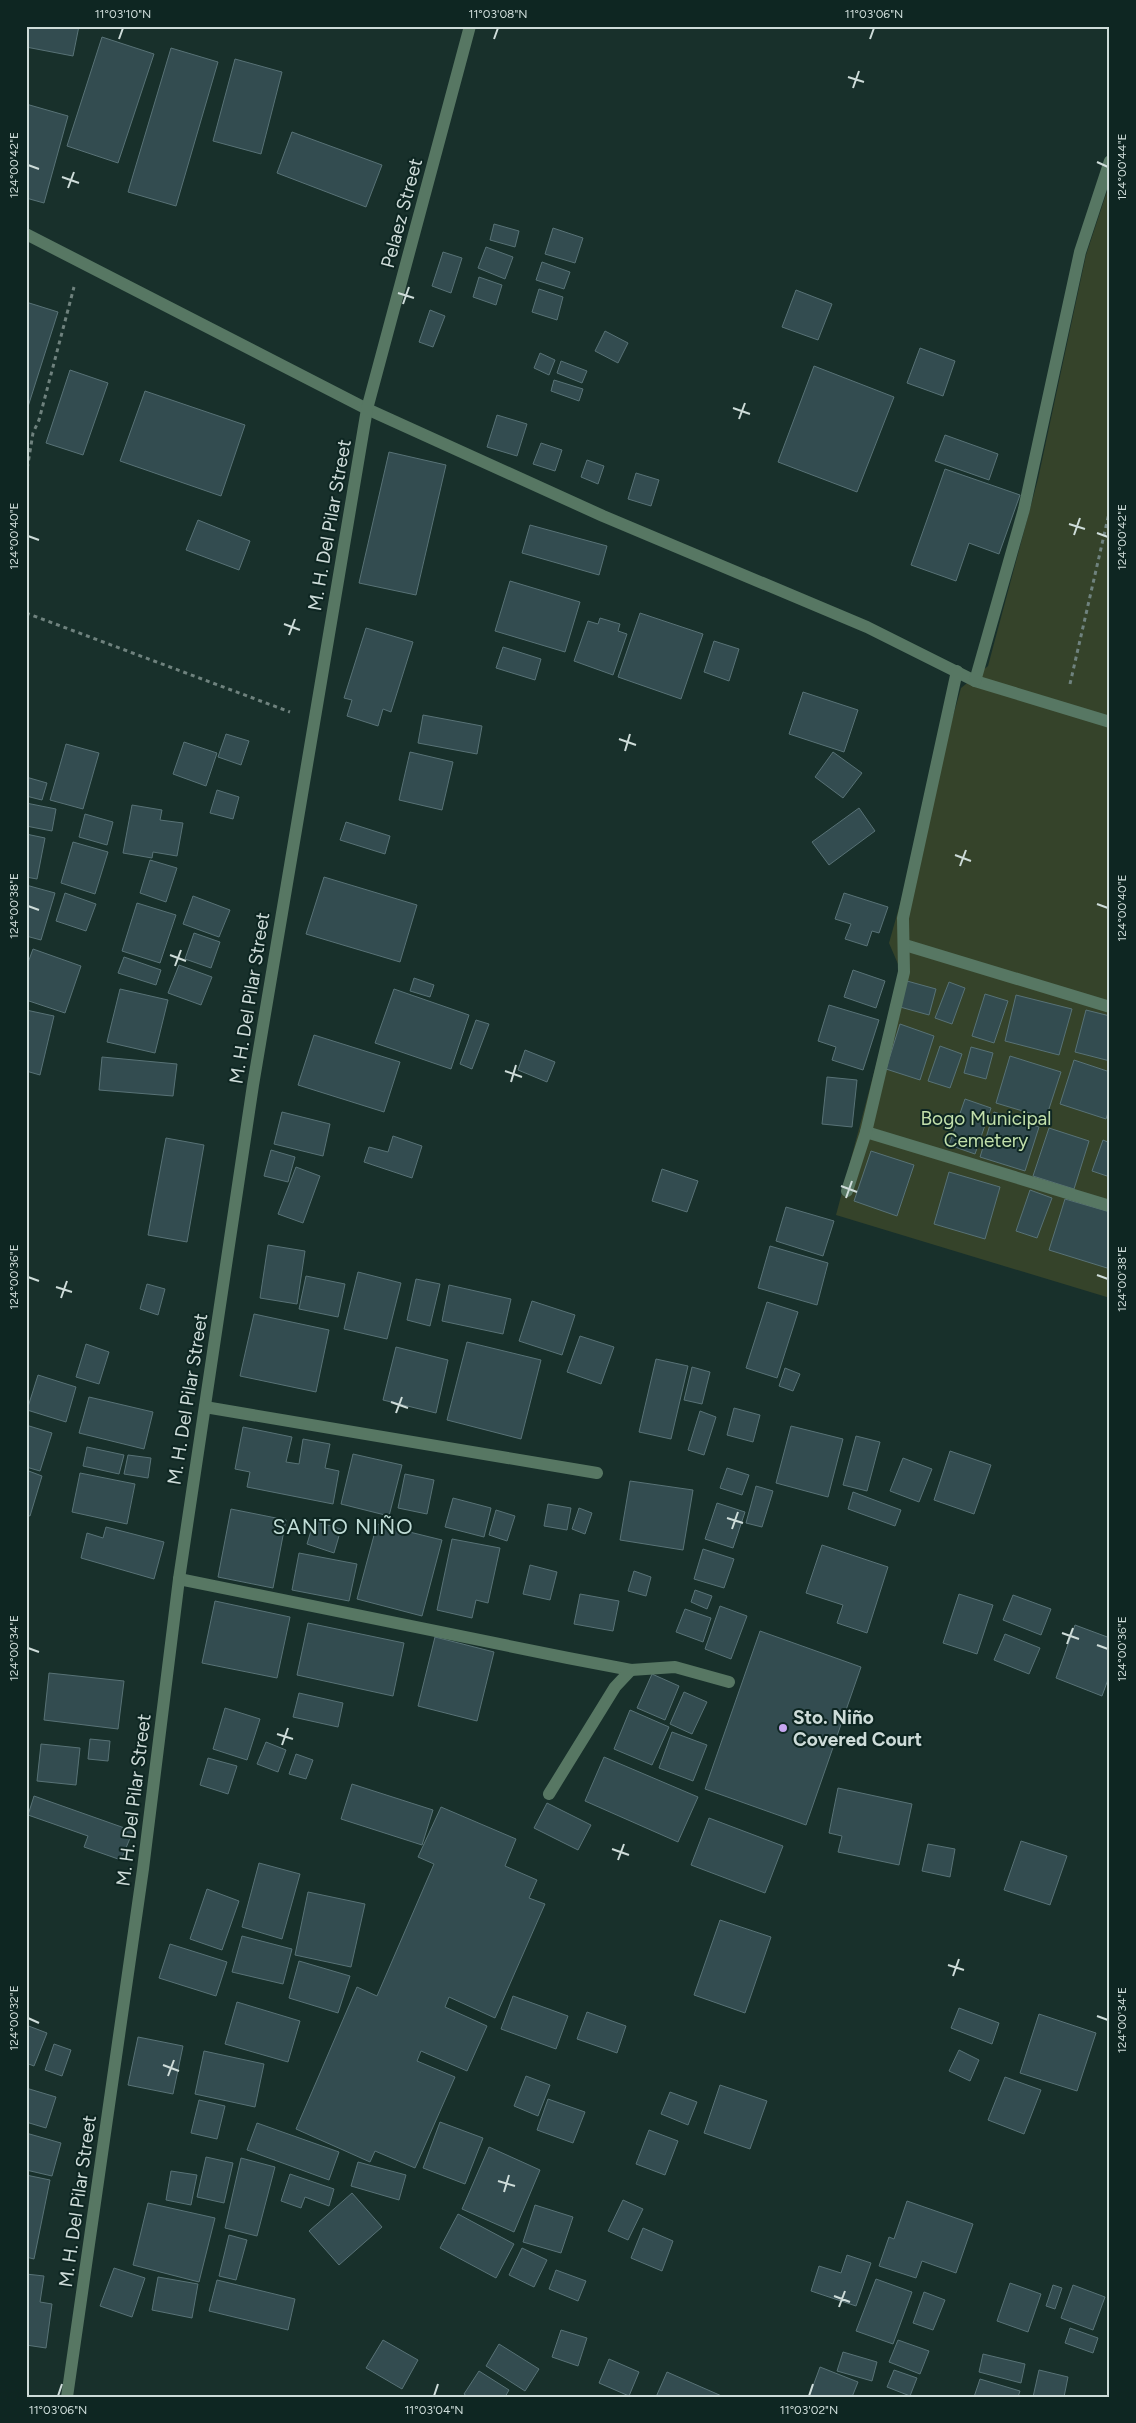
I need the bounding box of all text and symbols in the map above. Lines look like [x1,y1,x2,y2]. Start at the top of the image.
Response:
text: 11°03'10"N [95,7,151,21]
text: 11°03'08"N [468,7,528,21]
text: 11°03'06"N [845,7,903,21]
text: 124°00'42"E [7,132,21,198]
text: 124°00'44"E [1115,133,1129,201]
street label: Pelaez Street [376,156,427,271]
street label: M. H. Del Pilar Street [303,438,356,613]
text: 124°00'40"E [7,502,21,570]
text: 124°00'42"E [1115,504,1129,570]
text: 124°00'38"E [7,873,21,939]
text: 124°00'40"E [1115,874,1129,942]
street label: M. H. Del Pilar Street [225,911,274,1086]
park label: Bogo Municipal Cemetery [921,1107,1051,1152]
text: 124°00'36"E [7,1244,21,1310]
text: 124°00'38"E [1115,1246,1129,1312]
street label: M. H. Del Pilar Street [163,1312,212,1487]
district label: SANTO NIÑO [273,1514,413,1539]
text: 124°00'34"E [7,1615,21,1681]
text: 124°00'36"E [1115,1616,1129,1682]
place label: Sto. Niño Covered Court [793,1706,923,1751]
street label: M. H. Del Pilar Street [112,1713,155,1888]
marker: Sto. Niño Covered Court [777,1722,789,1734]
text: 124°00'32"E [7,1985,21,2051]
text: 124°00'34"E [1115,1987,1129,2053]
street label: M. H. Del Pilar Street [54,2114,101,2289]
text: 11°03'06"N [29,2403,87,2417]
text: 11°03'04"N [404,2403,464,2417]
text: 11°03'02"N [780,2403,838,2417]

